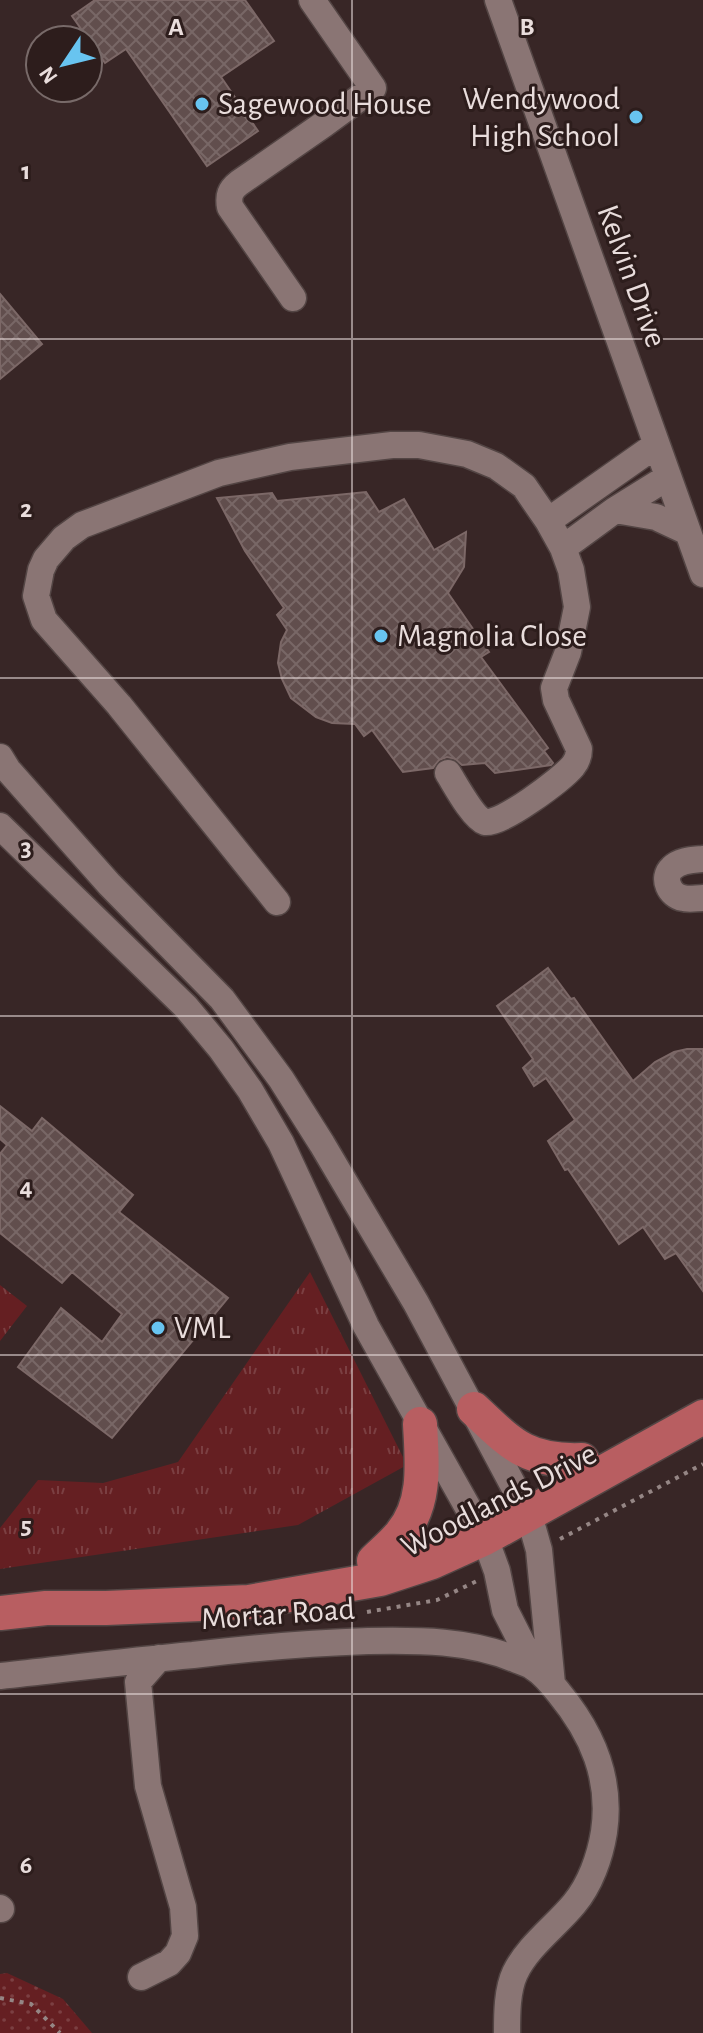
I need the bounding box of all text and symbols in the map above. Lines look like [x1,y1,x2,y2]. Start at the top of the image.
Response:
text: A [168,14,184,40]
text: B [519,14,535,40]
north arrow [24,24,104,104]
text: N [35,62,62,87]
place label: Wendywood High School [462,83,620,152]
place label: Sagewood House [218,88,432,120]
marker: Sagewood House [193,95,211,113]
marker: Wendywood High School [627,108,645,126]
text: 1 [21,158,31,184]
street label: Kelvin Drive [591,201,673,351]
text: 2 [20,496,32,522]
place label: Magnolia Close [397,620,587,652]
marker: Magnolia Close [372,627,390,645]
text: 3 [20,835,32,861]
text: 4 [19,1174,33,1200]
place label: VML [174,1312,231,1344]
marker: VML [149,1319,167,1337]
street label: Woodlands Drive [396,1437,602,1563]
text: 5 [20,1513,32,1539]
street label: Mortar Road [200,1593,356,1635]
text: 6 [20,1852,32,1878]

